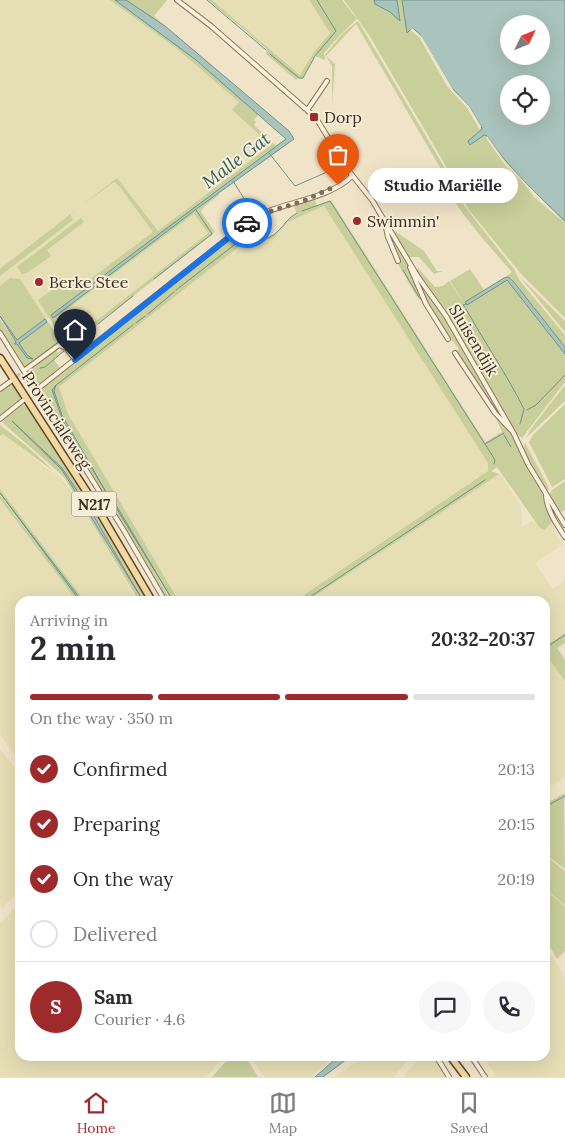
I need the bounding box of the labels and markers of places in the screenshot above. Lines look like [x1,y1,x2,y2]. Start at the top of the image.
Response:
place label: Dorp [324,107,362,127]
marker: Dorp [308,111,320,123]
pin [317,134,359,185]
callout: Studio Mariëlle [368,168,518,202]
place label: Swimmin' [367,211,439,231]
marker: Swimmin' [351,215,363,227]
place label: Berke Stee [49,272,129,292]
marker: Berke Stee [33,276,45,288]
pin [54,309,96,360]

